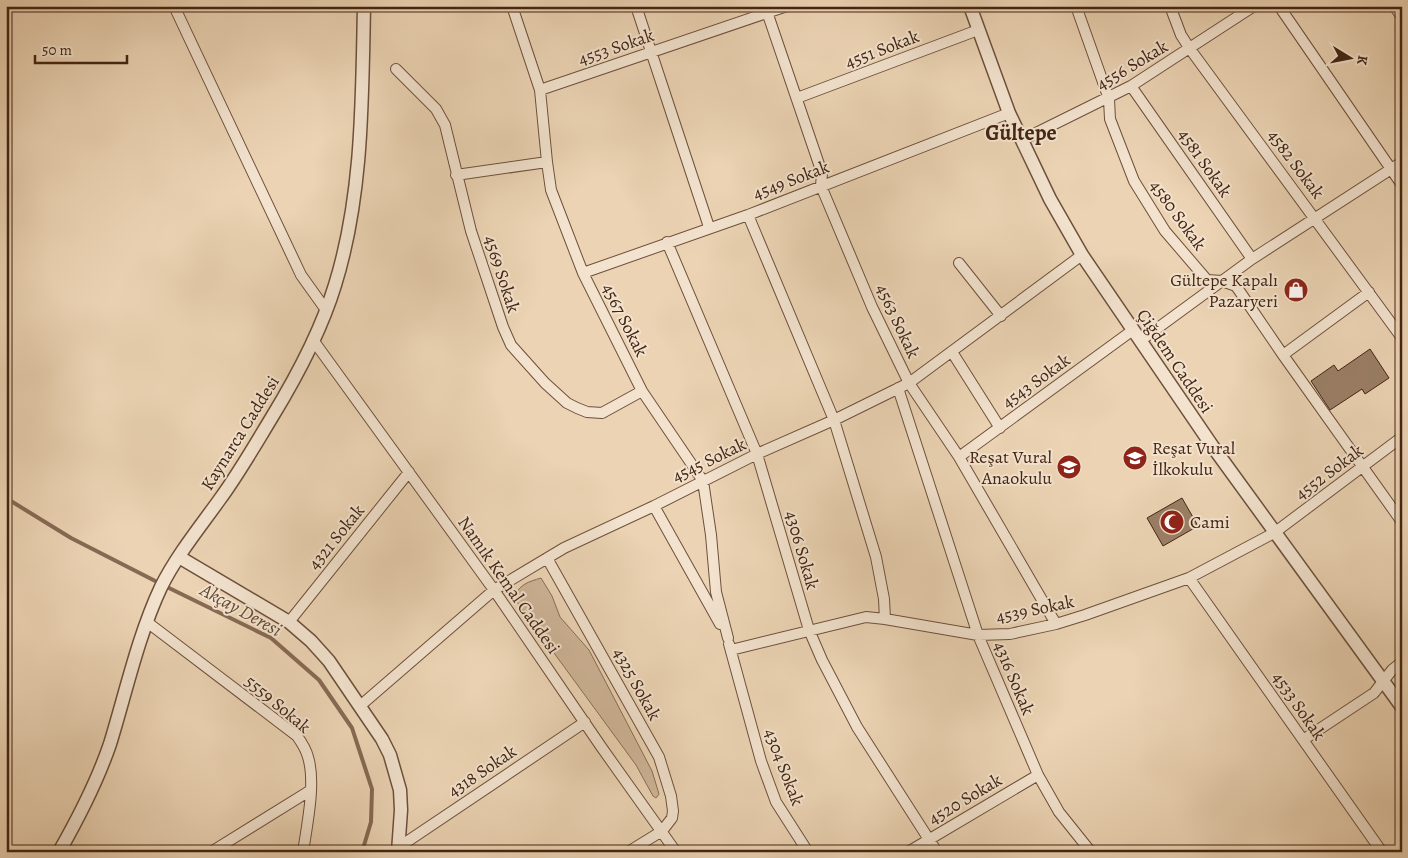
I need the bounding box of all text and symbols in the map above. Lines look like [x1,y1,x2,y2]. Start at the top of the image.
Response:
street label: 4553 Sokak [575,23,657,71]
street label: 4551 Sokak [842,24,922,74]
scale bar [35,32,128,64]
north arrow [1326,32,1376,82]
street label: 4556 Sokak [1092,34,1172,96]
text: 50 m [42,40,72,60]
text: K [1352,54,1372,67]
district label: Gültepe [985,118,1057,148]
street label: 4581 Sokak [1173,124,1237,202]
street label: 4582 Sokak [1262,125,1330,204]
street label: 4549 Sokak [749,154,833,206]
street label: 4580 Sokak [1144,175,1212,255]
street label: 4569 Sokak [478,232,526,316]
place label: Gültepe Kapalı Pazaryeri [1170,268,1278,313]
shop icon: Gültepe Kapalı Pazaryeri [1283,277,1309,303]
street label: 4567 Sokak [596,279,654,361]
street label: 4563 Sokak [870,280,926,362]
street label: Çiğdem Caddesi [1131,304,1219,418]
street label: 4543 Sokak [997,348,1075,414]
street label: Kaynarca Caddesi [195,371,285,495]
street label: 4545 Sokak [668,432,750,488]
place label: Reşat Vural İlkokulu [1152,436,1236,481]
street label: 4552 Sokak [1290,438,1368,506]
place label: Reşat Vural Anaokulu [969,445,1053,490]
school or university icon: Reşat Vural İlkokulu [1122,445,1148,471]
school or university icon: Reşat Vural Anaokulu [1056,454,1082,480]
street label: 4321 Sokak [302,499,370,575]
street label: 4306 Sokak [779,508,825,592]
mosque icon: Cami [1159,509,1185,535]
place label: Cami [1190,510,1230,534]
street label: Namık Kemal Caddesi [452,511,566,659]
water label: Akçay Deresi [195,577,286,643]
street label: 4539 Sokak [994,589,1076,629]
street label: 4316 Sokak [988,638,1040,719]
street label: 4325 Sokak [607,643,667,725]
street label: 4533 Sokak [1267,667,1331,745]
street label: 5559 Sokak [240,669,316,739]
street label: 4304 Sokak [758,725,810,809]
street label: 4318 Sokak [443,739,521,803]
street label: 4520 Sokak [924,768,1006,830]

